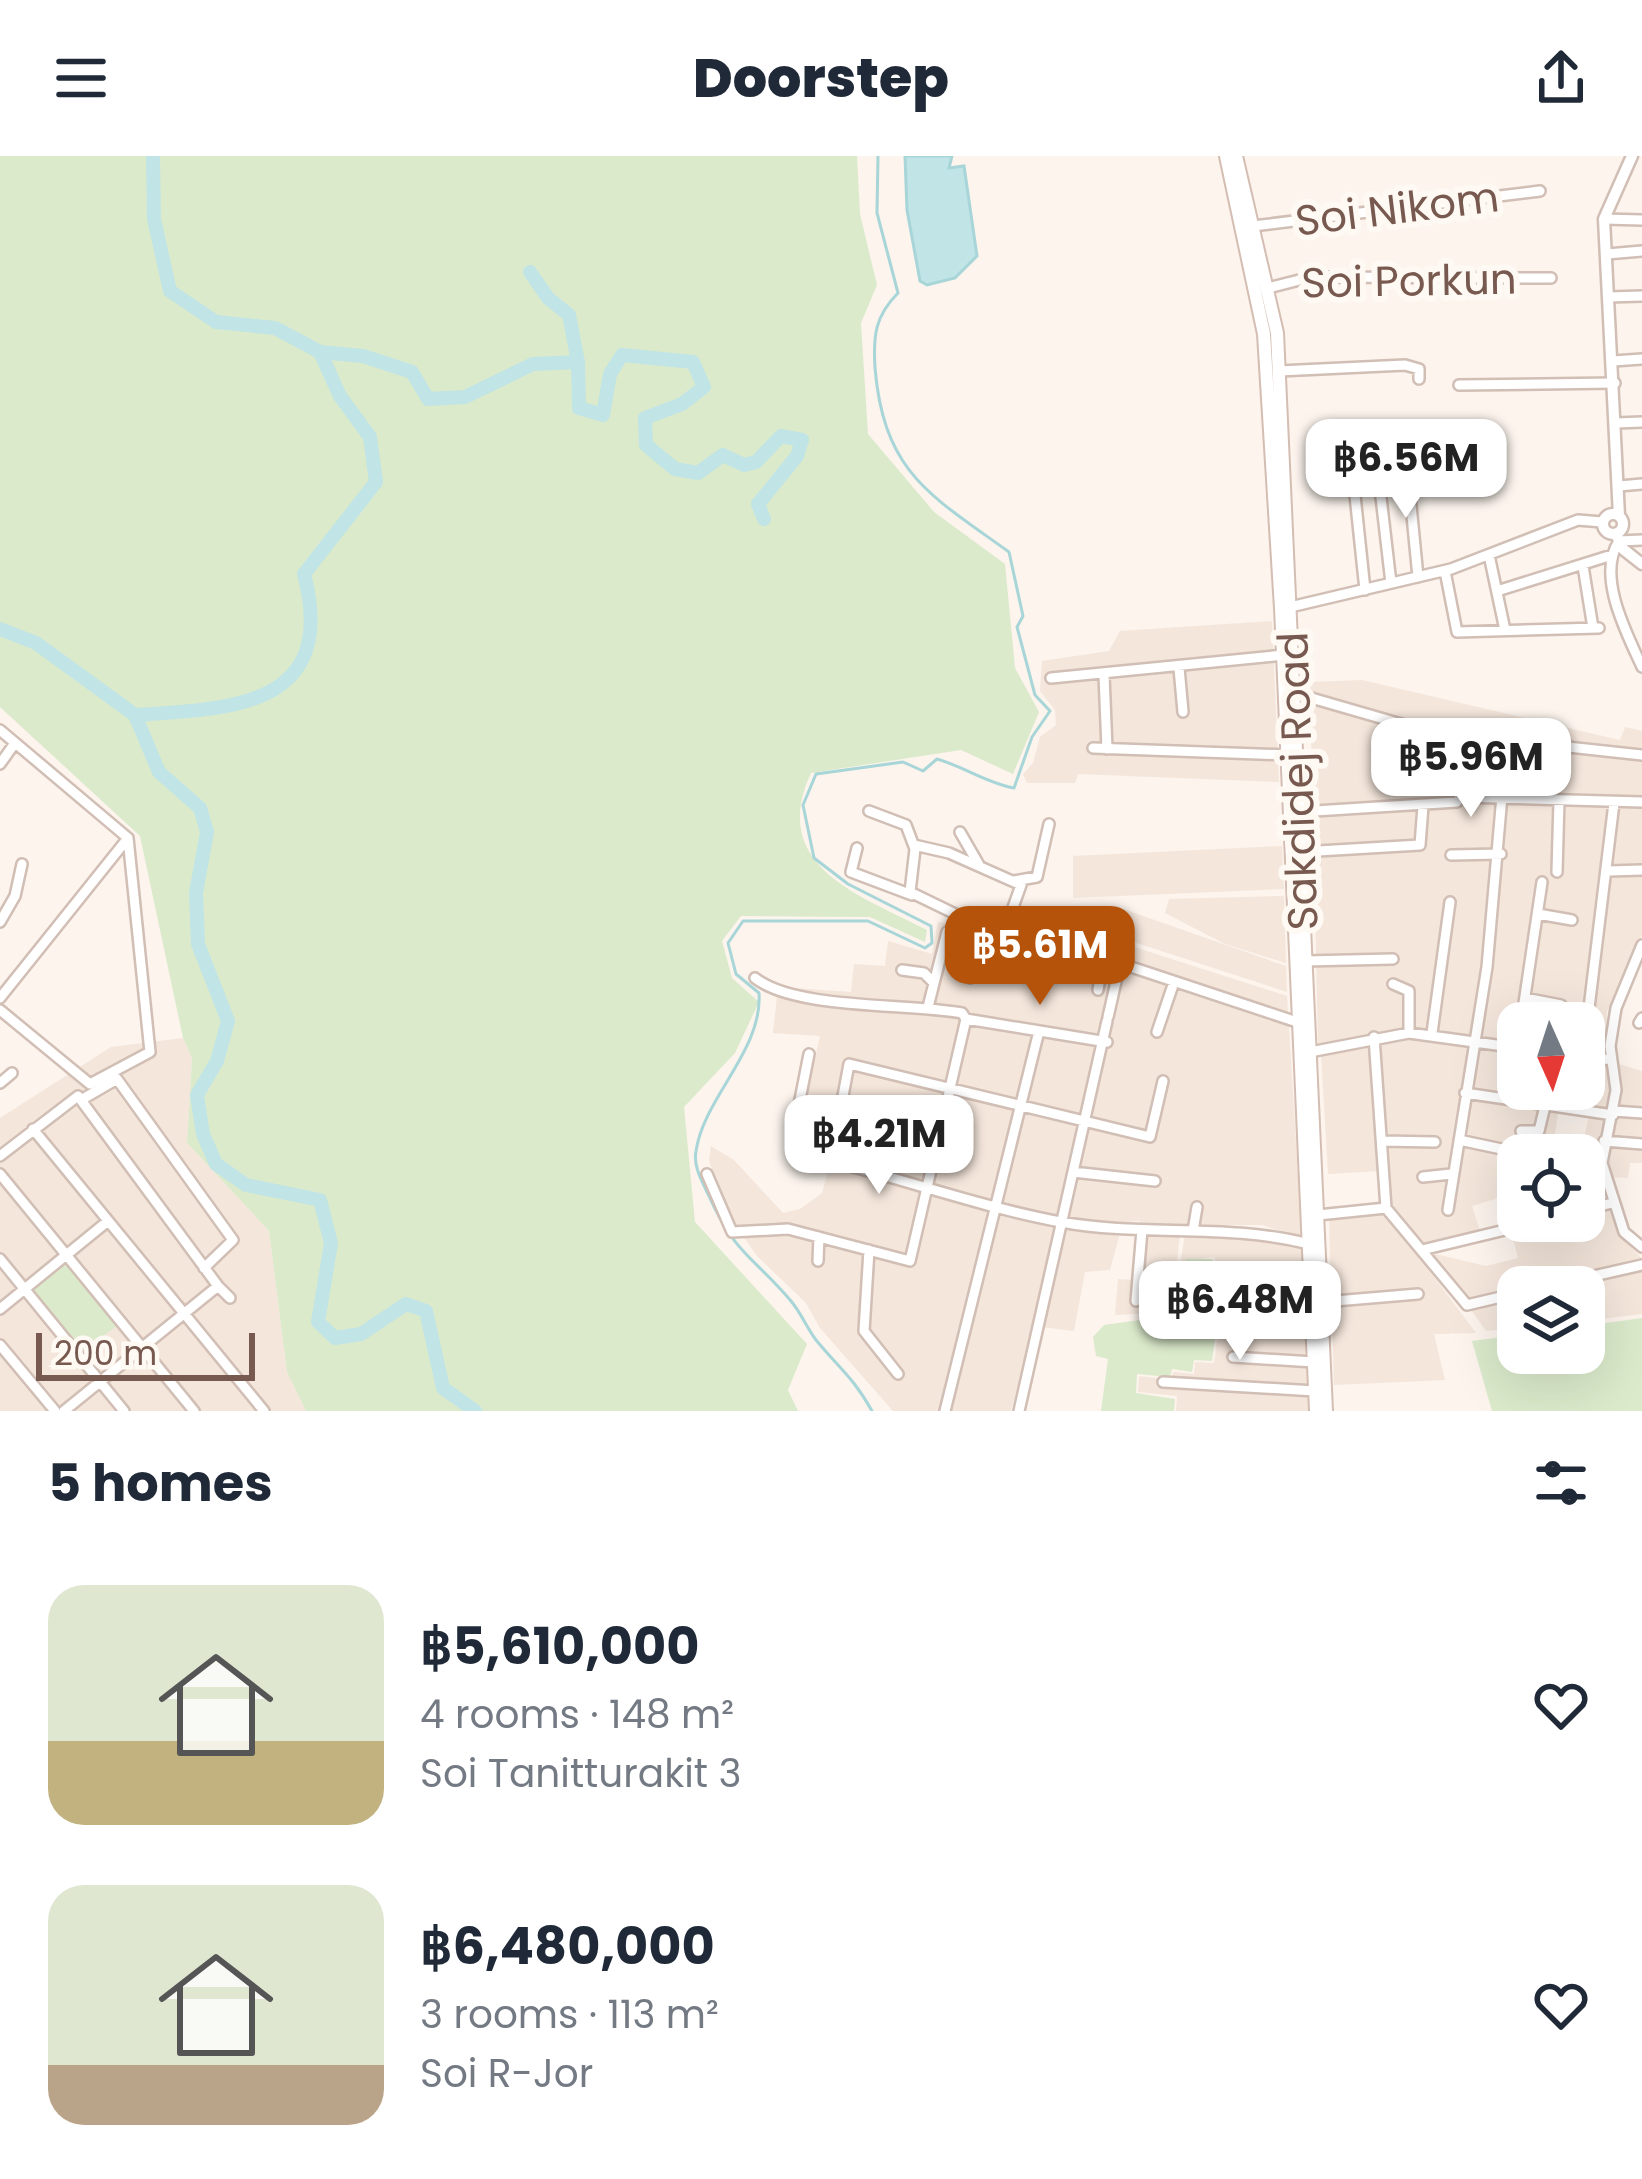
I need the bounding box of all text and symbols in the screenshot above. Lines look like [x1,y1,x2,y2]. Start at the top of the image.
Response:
text: Doorstep [693,40,949,116]
icon: menu [48,45,114,111]
icon: share [1528,45,1594,111]
street label: Soi Nikom [1292,167,1502,251]
street label: Soi Porkun [1301,250,1517,312]
pin: ฿6.56M [1308,419,1504,521]
text: ฿6.56M [1333,430,1479,485]
street label: Sakdidej Road [1263,631,1333,931]
pin: ฿5.96M [1373,718,1569,820]
text: ฿5.96M [1398,729,1544,784]
pin: ฿5.61M [942,906,1138,1008]
text: ฿5.61M [972,917,1108,972]
north arrow [1497,1002,1605,1110]
map controls [1497,1002,1605,1374]
pin: ฿4.21M [781,1095,977,1197]
text: ฿4.21M [812,1106,946,1161]
button: locate [1497,1134,1605,1242]
pin: ฿6.48M [1142,1261,1338,1363]
button: layers [1497,1266,1605,1374]
text: ฿6.48M [1166,1272,1314,1327]
scale bar [36,1327,255,1380]
text: 200 m [54,1330,157,1377]
text: 5 homes [48,1447,273,1519]
icon: filters [1528,1450,1594,1516]
text: ฿5,610,000 [420,1610,700,1682]
icon: home [144,1633,288,1777]
icon: heart [1528,1672,1594,1738]
text: 4 rooms · 148 m² [420,1687,734,1742]
text: Soi Tanitturakit 3 [420,1746,741,1801]
text: ฿6,480,000 [420,1910,715,1982]
icon: home [144,1933,288,2077]
icon: heart [1528,1972,1594,2038]
text: 3 rooms · 113 m² [420,1987,719,2042]
text: Soi R-Jor [420,2046,593,2101]

